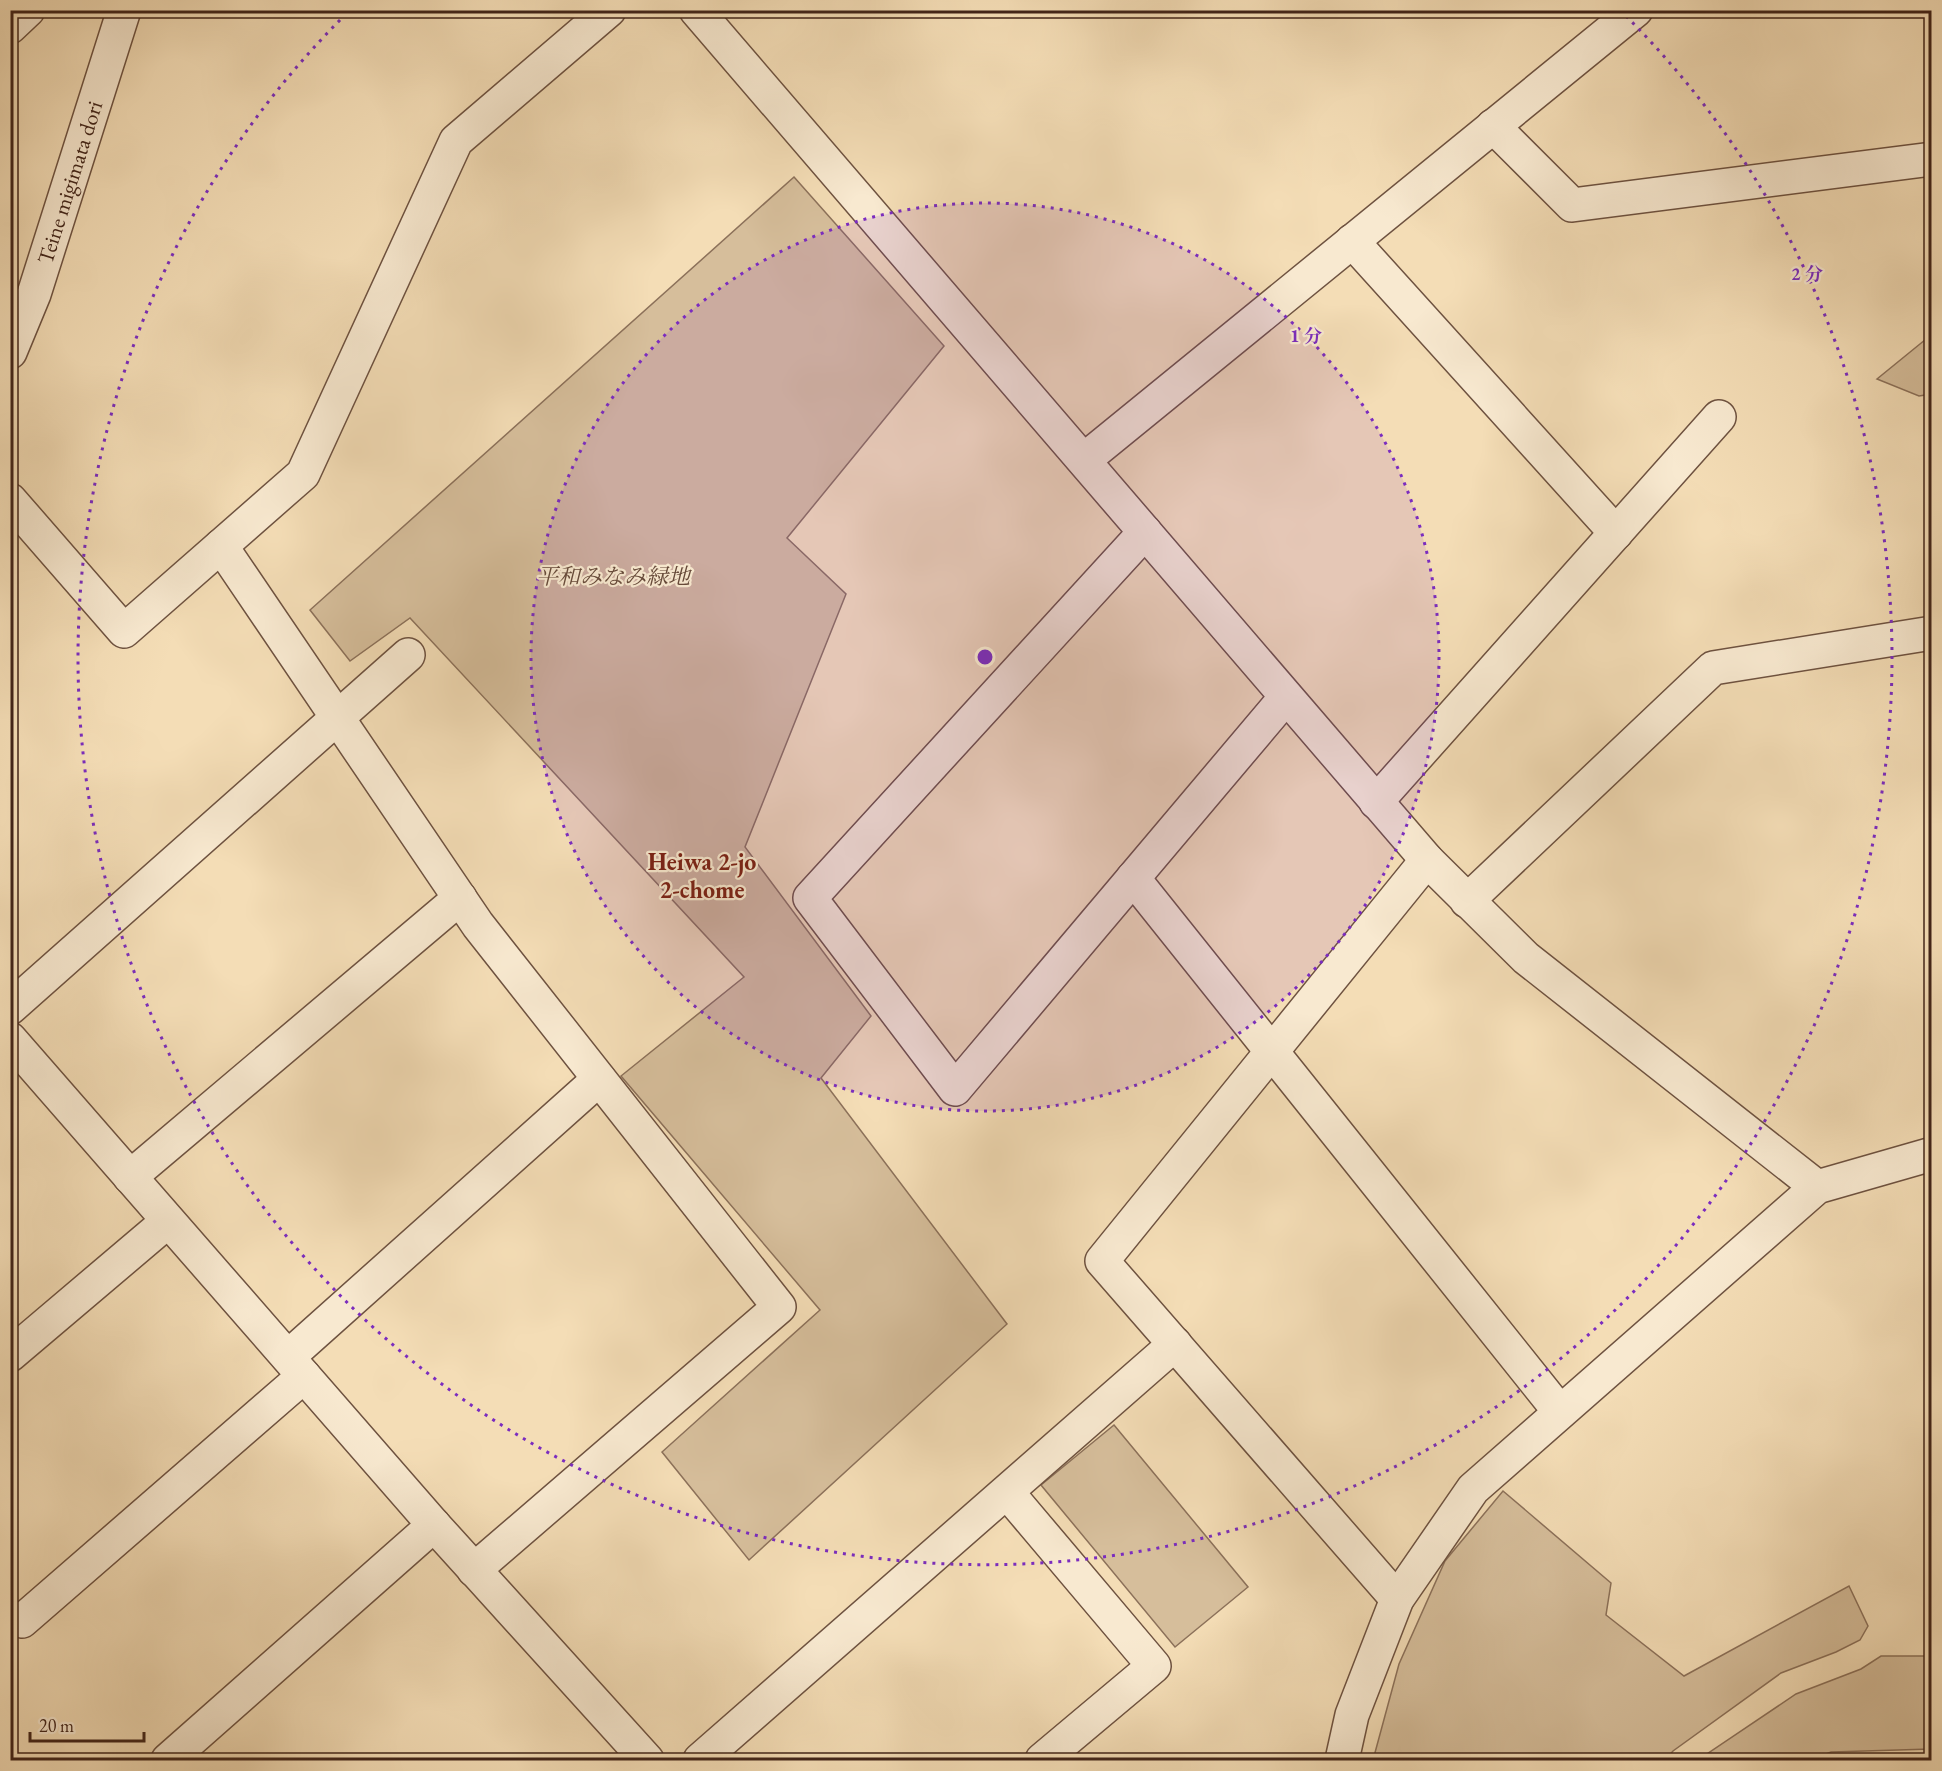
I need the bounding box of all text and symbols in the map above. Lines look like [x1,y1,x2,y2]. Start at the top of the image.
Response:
street label: Teine migimata dori [30,97,109,267]
text: 2 分 [1791,262,1823,285]
text: 1 分 [1290,324,1322,347]
park label: 平和みなみ緑地 [536,562,692,591]
centre of rings [975,647,995,667]
district label: Heiwa 2-jo 2-chome [648,846,756,905]
scale bar [30,1705,144,1743]
text: 20 m [39,1714,74,1737]

